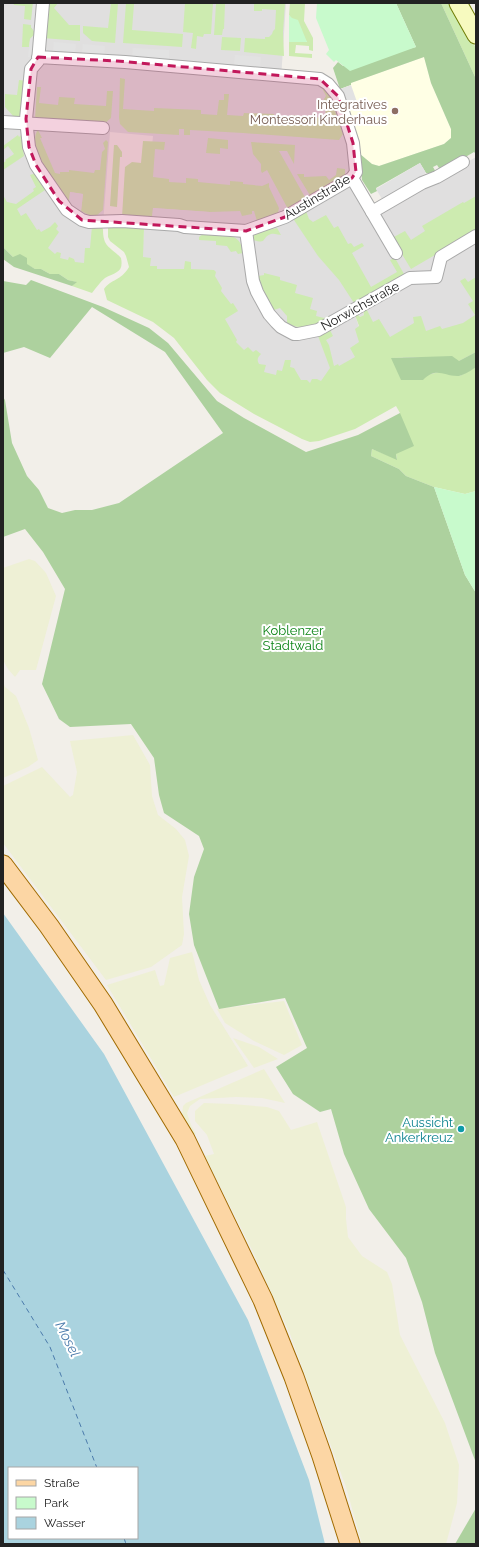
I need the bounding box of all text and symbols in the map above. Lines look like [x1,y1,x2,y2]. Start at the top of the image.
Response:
place label: Integratives Montessori Kinderhaus [250,97,387,127]
marker: Integratives Montessori Kinderhaus [390,106,400,116]
street label: Austinstraße [281,171,353,223]
street label: Norwichstraße [318,278,402,334]
park label: Koblenzer Stadtwald [263,623,324,653]
place label: Aussicht Ankerkreuz [385,1115,454,1145]
marker: Aussicht Ankerkreuz [456,1124,466,1134]
water label: Mosel [52,1319,84,1360]
legend [8,1467,138,1539]
text: Straße [44,1476,80,1490]
text: Park [44,1496,69,1510]
text: Wasser [44,1516,86,1530]

